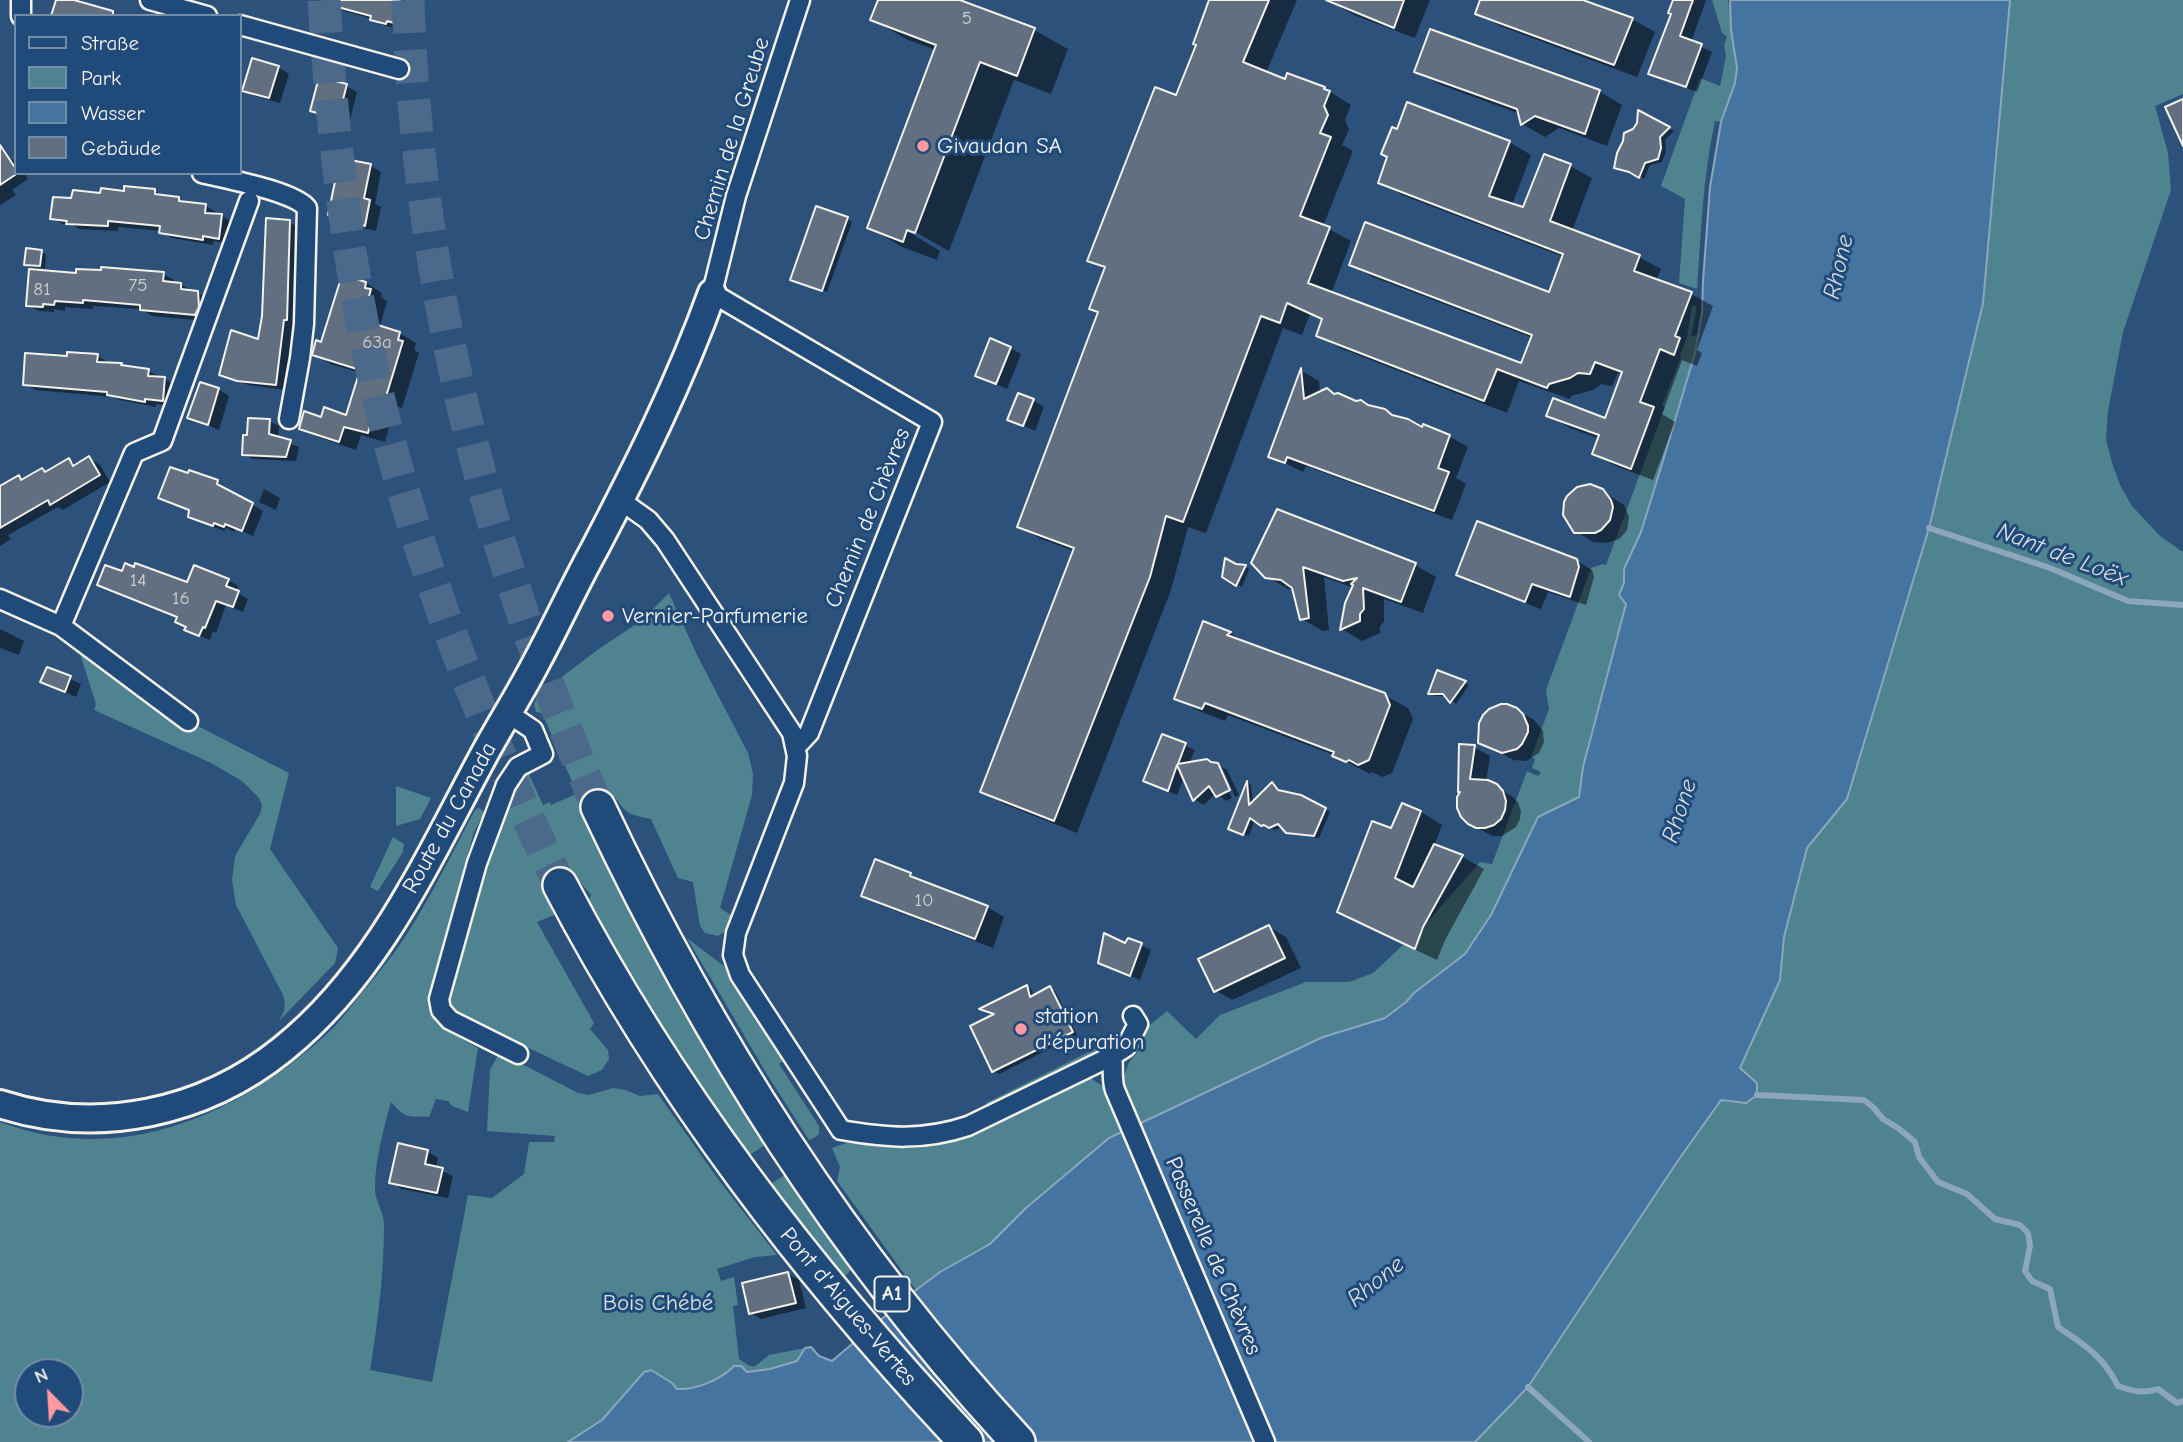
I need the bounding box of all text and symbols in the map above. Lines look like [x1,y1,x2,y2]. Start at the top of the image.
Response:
house number: 5 [962,8,972,30]
legend [14,14,242,175]
text: Straße [81,31,139,55]
street label: Chemin de la Greube [688,34,776,244]
text: Park [81,66,121,90]
text: Wasser [81,101,145,125]
place label: Givaudan SA [937,132,1062,160]
text: Gebäude [81,136,161,160]
marker: Givaudan SA [915,138,931,154]
water label: Rhone [1818,232,1860,302]
house number: 75 [128,275,148,297]
house number: 81 [33,279,51,301]
house number: 63a [362,332,392,354]
street label: Chemin de Chèvres [819,424,917,612]
water label: Nant de Loëx [1993,517,2131,593]
house number: 14 [130,570,146,592]
house number: 16 [172,588,190,610]
place label: Vernier-Parfumerie [622,602,808,630]
marker: Vernier-Parfumerie [600,608,616,624]
street label: Route du Canada [397,738,503,898]
water label: Rhone [1656,775,1704,847]
house number: 10 [914,890,934,912]
place label: station d'épuration [1035,1002,1144,1056]
marker: station d'épuration [1013,1021,1029,1037]
street label: Passerelle de Chèvres [1159,1153,1267,1359]
street label: Pont d'Aigues-Vertes [774,1222,922,1392]
water label: Rhone [1342,1250,1410,1314]
road number: A1 [874,1276,910,1312]
park label: Bois Chébé [603,1289,713,1317]
north arrow [14,1358,84,1428]
text: N [31,1363,51,1388]

